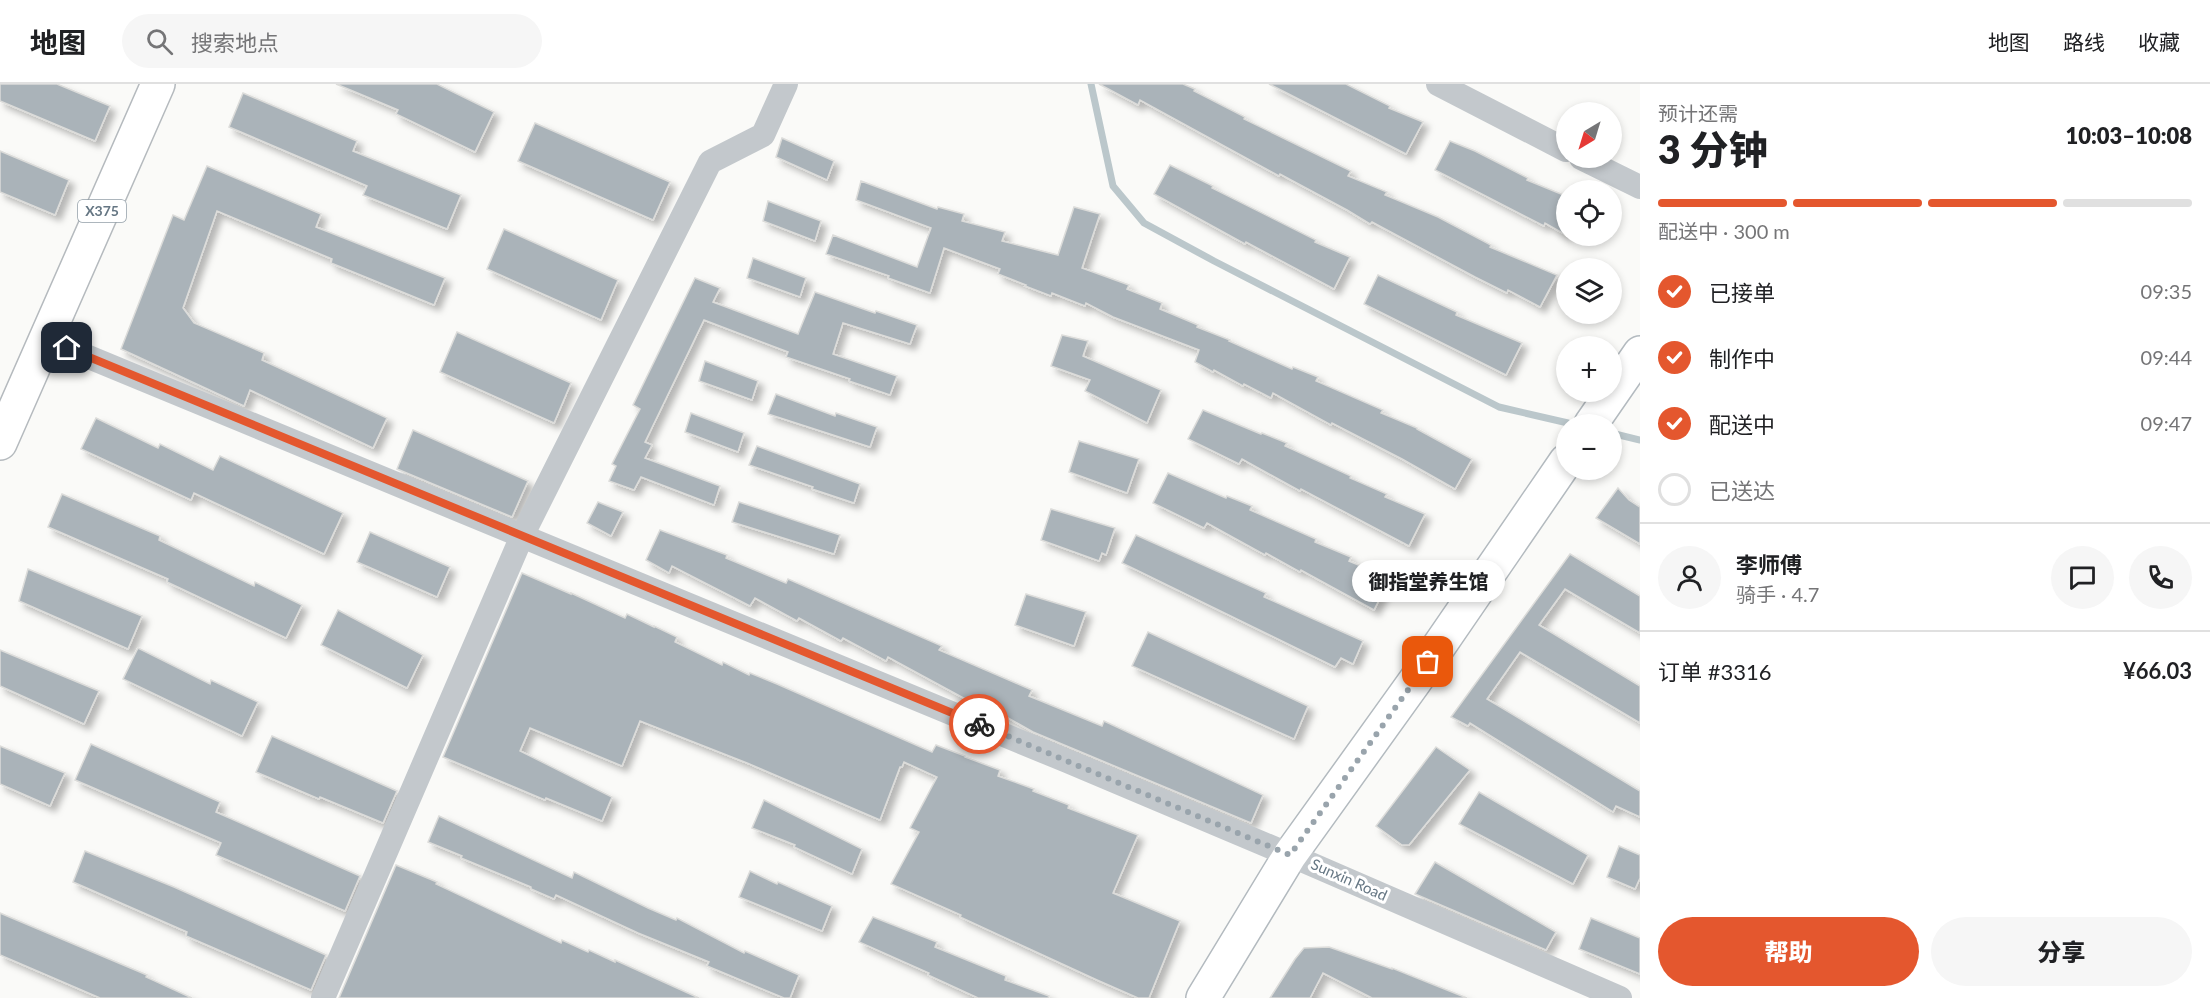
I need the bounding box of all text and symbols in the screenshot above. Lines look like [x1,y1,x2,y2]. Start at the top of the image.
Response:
search box [122,14,542,68]
text: 地图 [30,25,86,59]
icon: search [143,25,176,58]
text: 搜索地点 [191,29,279,56]
text: 地图 [1988,29,2030,54]
text: 路线 [2063,29,2105,54]
text: 收藏 [2138,29,2180,54]
text: 预计还需 [1658,101,1738,125]
north arrow [1556,102,1622,168]
map controls [1556,102,1622,480]
text: 10:03–10:08 [2066,122,2192,149]
text: 3 分钟 [1658,126,1768,172]
button: locate [1556,180,1622,246]
road number: X375 [78,200,126,222]
text: 配送中 · 300 m [1658,219,1790,243]
button: layers [1556,258,1622,324]
icon: check [1658,275,1691,308]
text: 已接单 [1709,279,1775,306]
text: 09:35 [2141,279,2192,303]
pin [41,322,92,373]
icon: home [50,331,83,364]
button: + [1556,336,1622,402]
icon: check [1658,341,1691,374]
text: 制作中 [1709,345,1775,372]
text: 09:44 [2141,345,2192,369]
icon: check [1658,407,1691,440]
text: 配送中 [1709,411,1775,438]
text: 09:47 [2141,411,2192,435]
button: − [1556,414,1622,480]
text: 已送达 [1709,477,1775,504]
button: person [1658,546,1721,609]
button: chat [2051,546,2114,609]
button: phone [2129,546,2192,609]
text: 李师傅 [1736,551,1802,578]
callout: 御指堂养生馆 [1352,560,1504,602]
text: 御指堂养生馆 [1369,569,1489,593]
text: 骑手 · 4.7 [1736,582,1819,606]
pin [1402,636,1453,687]
icon: bag [1411,645,1444,678]
text: ¥66.03 [2123,657,2192,684]
text: 订单 #3316 [1658,658,1771,685]
courier [949,694,1009,754]
icon: bike [963,708,996,741]
street label: Sunxin Road [1309,854,1390,904]
button: 帮助 [1658,917,1919,986]
button: 分享 [1931,917,2192,986]

